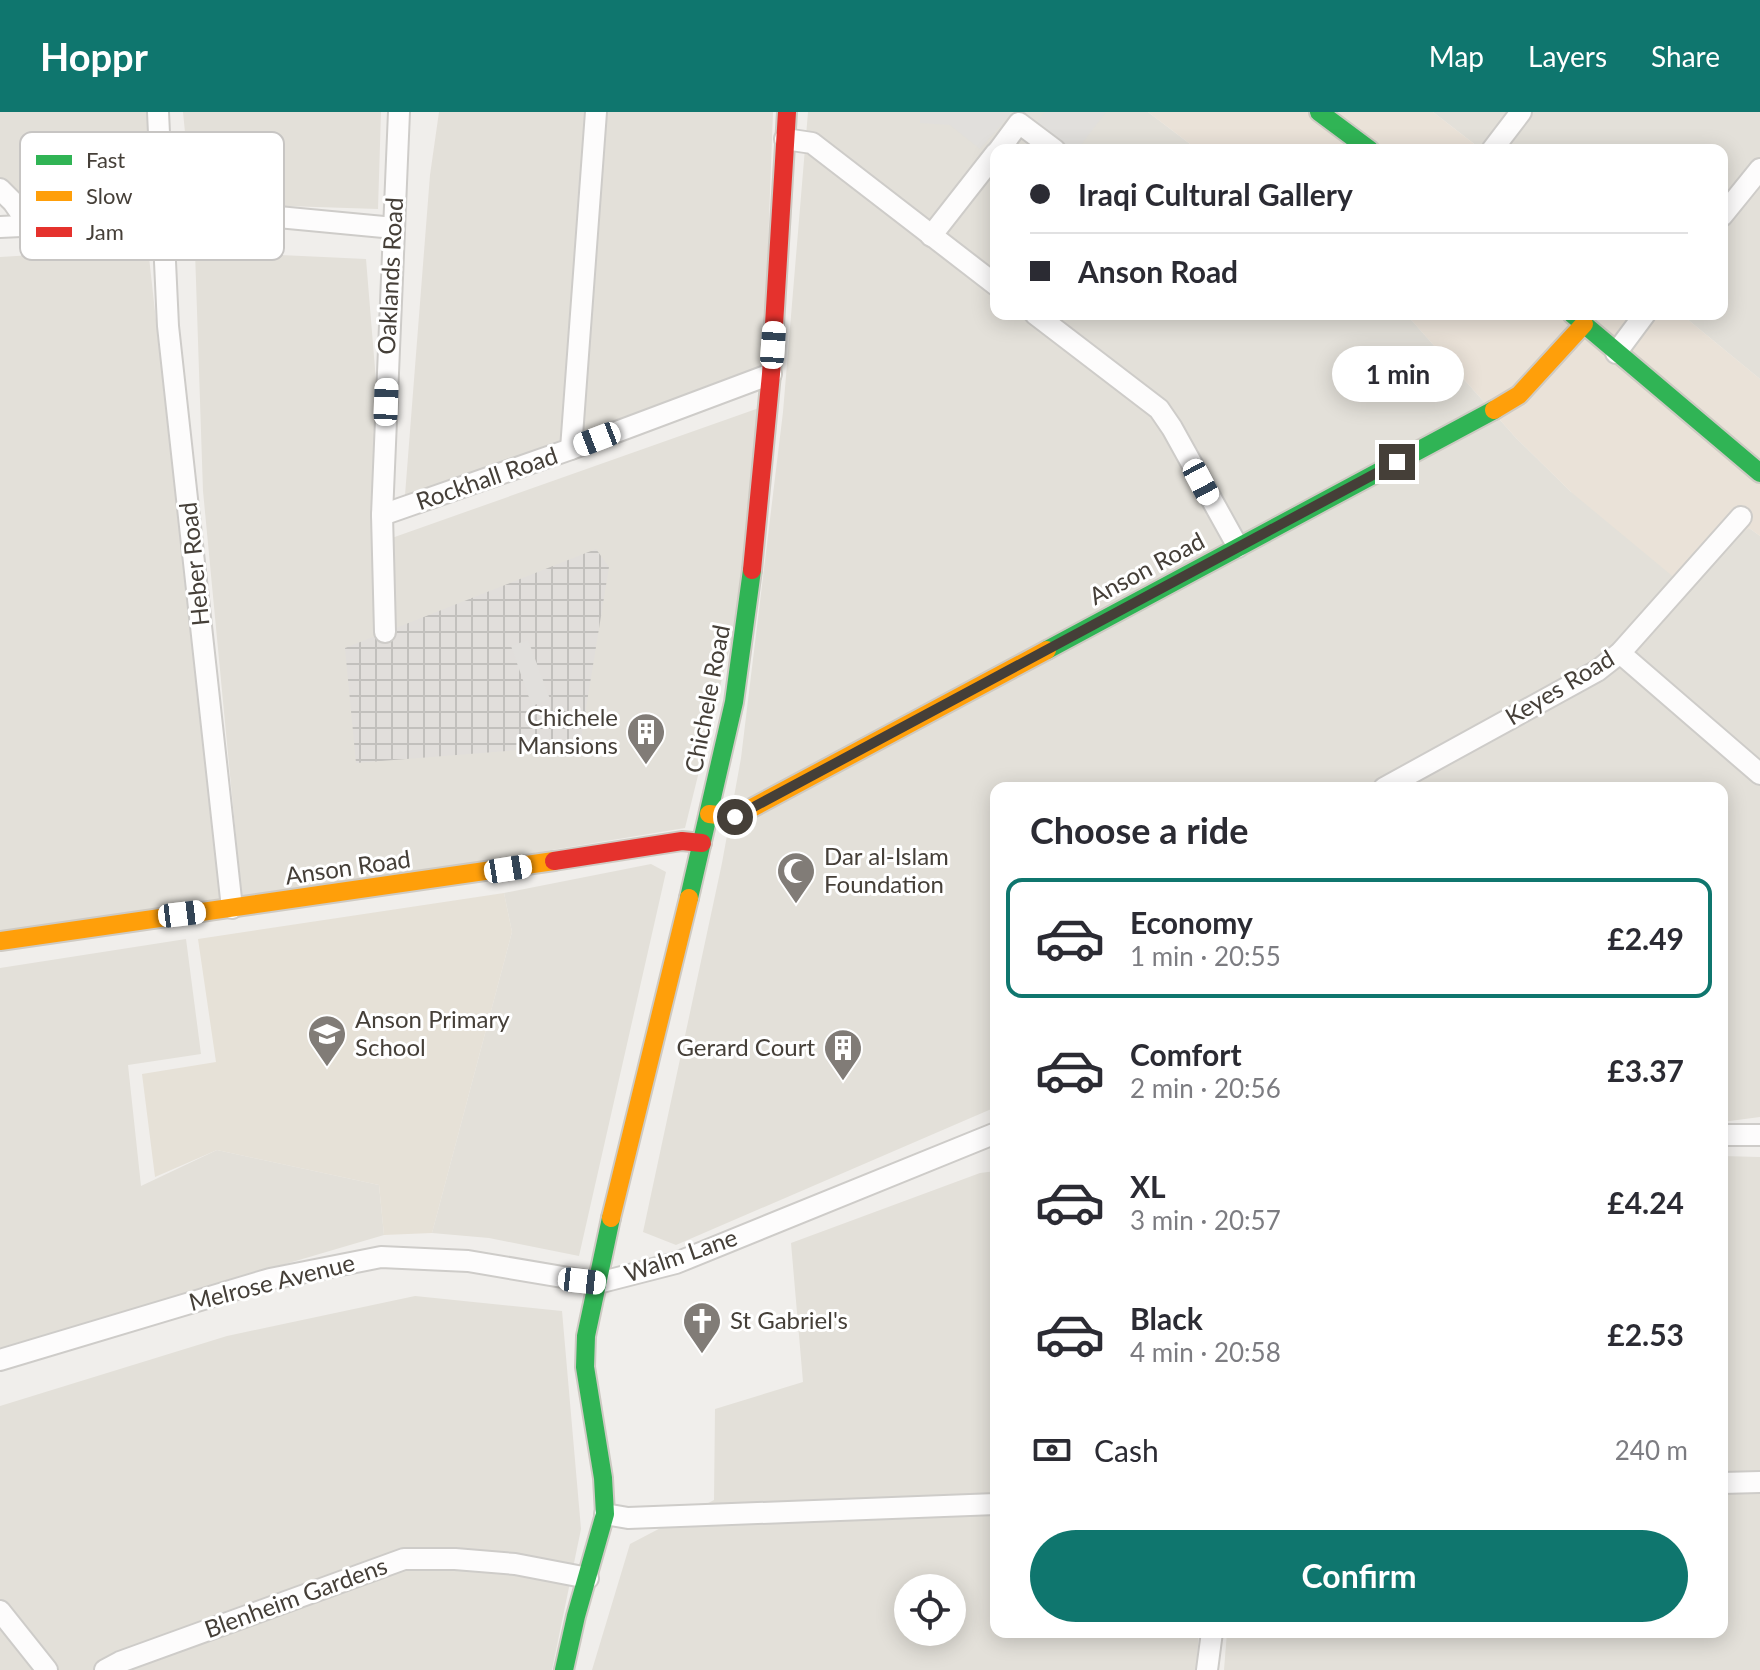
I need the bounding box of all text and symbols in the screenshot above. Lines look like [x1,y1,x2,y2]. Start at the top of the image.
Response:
text: Hoppr [40,33,148,79]
text: Map [1429,39,1484,73]
text: Layers [1528,39,1607,73]
text: Share [1651,39,1720,73]
legend [20,132,284,260]
text: Fast [86,146,125,173]
text: Iraqi Cultural Gallery [1078,176,1353,212]
text: Slow [86,182,133,209]
street label: Oaklands Road [371,197,408,355]
text: Jam [86,218,124,245]
text: Anson Road [1078,253,1238,289]
car [759,320,787,370]
callout: 1 min [1331,346,1463,402]
text: 1 min [1366,358,1430,390]
car [373,378,399,426]
car [570,419,624,459]
street label: Rockhall Road [412,440,561,515]
route end [1379,444,1415,480]
car [1179,455,1223,509]
street label: Heber Road [173,501,214,628]
street label: Anson Road [1084,525,1209,610]
street label: Chichele Road [678,622,735,775]
street label: Keyes Road [1500,643,1619,731]
place label: Chichele Mansions [517,702,618,759]
building icon: Chichele Mansions [625,711,667,766]
route start [717,799,753,835]
text: Choose a ride [1030,808,1249,852]
place label: Dar al-Islam Foundation [824,841,949,898]
street label: Anson Road [283,843,412,890]
mosque icon: Dar al-Islam Foundation [775,850,817,905]
car [482,853,534,885]
car [157,899,207,929]
icon: car [1034,902,1106,974]
text: Economy [1130,904,1253,940]
text: £2.49 [1607,920,1684,956]
text: 1 min · 20:55 [1130,940,1281,972]
place label: Anson Primary School [355,1004,510,1061]
school or university icon: Anson Primary School [306,1013,348,1068]
building icon: Gerard Court [822,1027,864,1082]
place label: Gerard Court [676,1032,815,1061]
icon: car [1034,1034,1106,1106]
text: Comfort [1130,1036,1242,1072]
text: £3.37 [1607,1052,1684,1088]
text: 2 min · 20:56 [1130,1072,1281,1104]
icon: car [1034,1166,1106,1238]
text: XL [1130,1168,1166,1204]
text: £4.24 [1607,1184,1684,1220]
text: 3 min · 20:57 [1130,1204,1281,1236]
street label: Walm Lane [620,1222,741,1287]
street label: Melrose Avenue [186,1247,358,1316]
car [557,1267,607,1295]
icon: car [1034,1298,1106,1370]
church icon: St Gabriel's [681,1300,723,1355]
text: Black [1130,1300,1203,1336]
place label: St Gabriel's [730,1305,848,1334]
text: £2.53 [1607,1316,1684,1352]
text: 4 min · 20:58 [1130,1336,1281,1368]
icon: cash [1030,1428,1074,1472]
text: Cash [1094,1432,1159,1468]
text: 240 m [1615,1434,1688,1466]
button: Confirm [1030,1530,1688,1622]
street label: Blenheim Gardens [200,1550,391,1643]
map controls [894,1574,966,1646]
button: locate [894,1574,966,1646]

